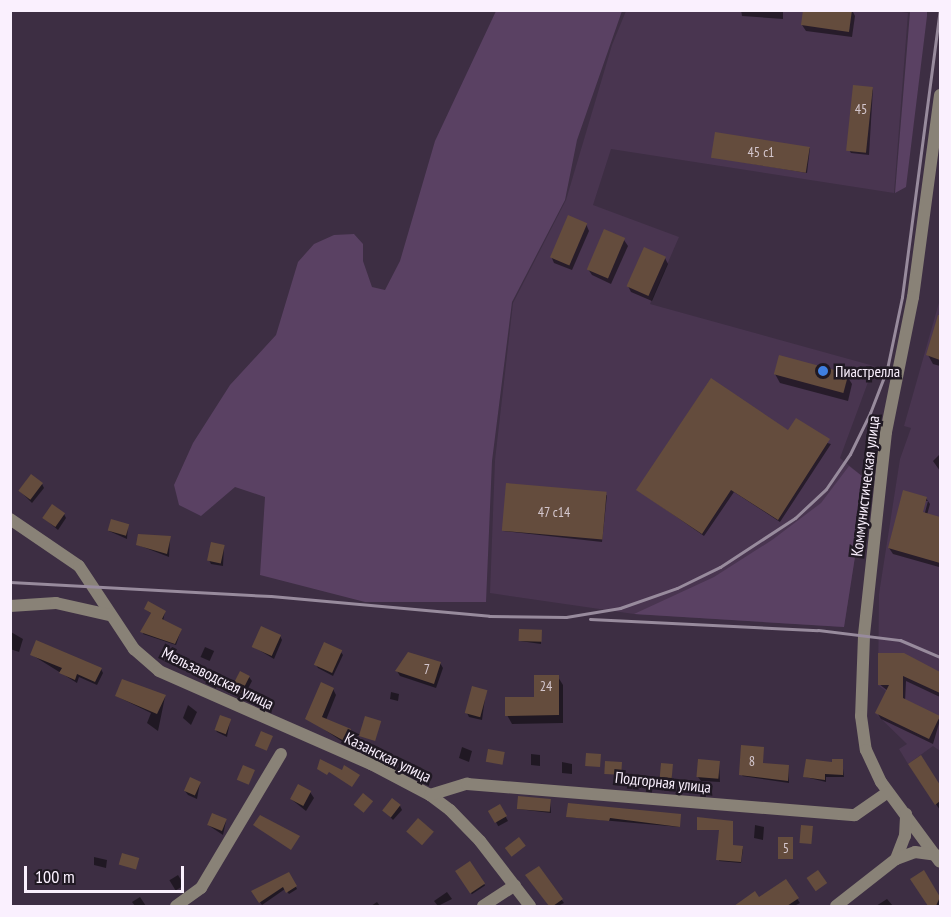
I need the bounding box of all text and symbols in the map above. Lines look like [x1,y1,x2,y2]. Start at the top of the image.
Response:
house number: 45 [855,101,867,117]
house number: 45 с1 [748,144,774,160]
place label: Пиастрелла [835,361,900,381]
marker: Пиастрелла [816,364,830,378]
street label: Коммунистическая улица [847,414,883,558]
house number: 47 с14 [537,504,571,520]
street label: Мельзаводская улица [159,643,277,713]
house number: 7 [424,661,430,677]
house number: 24 [540,678,552,694]
street label: Казанская улица [342,728,434,786]
house number: 8 [749,753,755,769]
street label: Подгорная улица [614,767,712,797]
house number: 5 [783,840,789,856]
scale bar [27,854,188,892]
text: 100 m [35,865,75,888]

